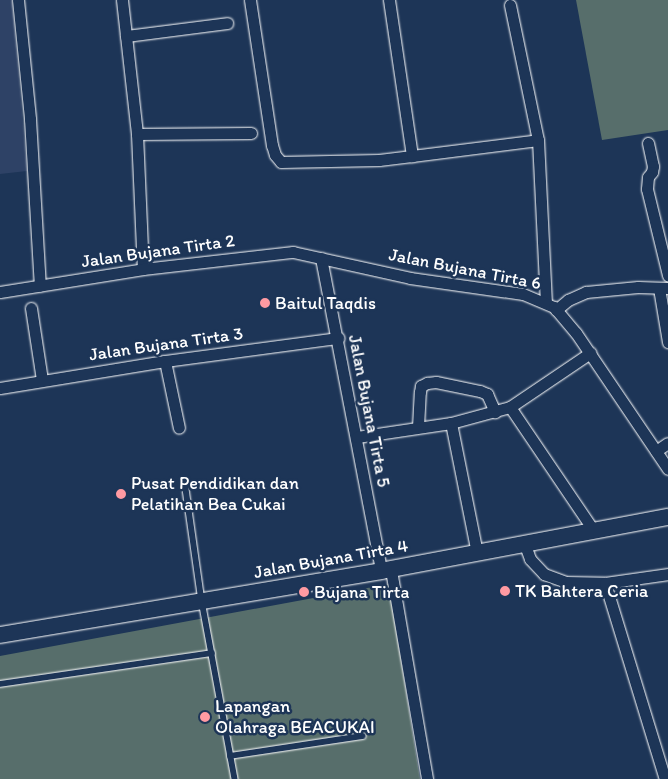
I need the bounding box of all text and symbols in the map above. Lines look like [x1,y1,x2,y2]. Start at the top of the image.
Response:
street label: Jalan Bujana Tirta 2 [80,230,236,272]
street label: Jalan Bujana Tirta 6 [387,244,543,294]
place label: Baitul Taqdis [275,292,376,314]
marker: Baitul Taqdis [259,297,271,309]
street label: Jalan Bujana Tirta 3 [88,323,244,365]
street label: Jalan Bujana Tirta 5 [344,333,394,489]
place label: Pusat Pendidikan dan Pelatihan Bea Cukai [131,473,297,516]
marker: Pusat Pendidikan dan Pelatihan Bea Cukai [115,488,127,500]
street label: Jalan Bujana Tirta 4 [253,535,409,583]
place label: TK Bahtera Ceria [515,580,648,602]
place label: Bujana Tirta [314,581,409,603]
marker: TK Bahtera Ceria [499,585,511,597]
marker: Bujana Tirta [298,586,310,598]
place label: Lapangan Olahraga BEACUKAI [215,696,375,739]
marker: Lapangan Olahraga BEACUKAI [199,711,211,723]

